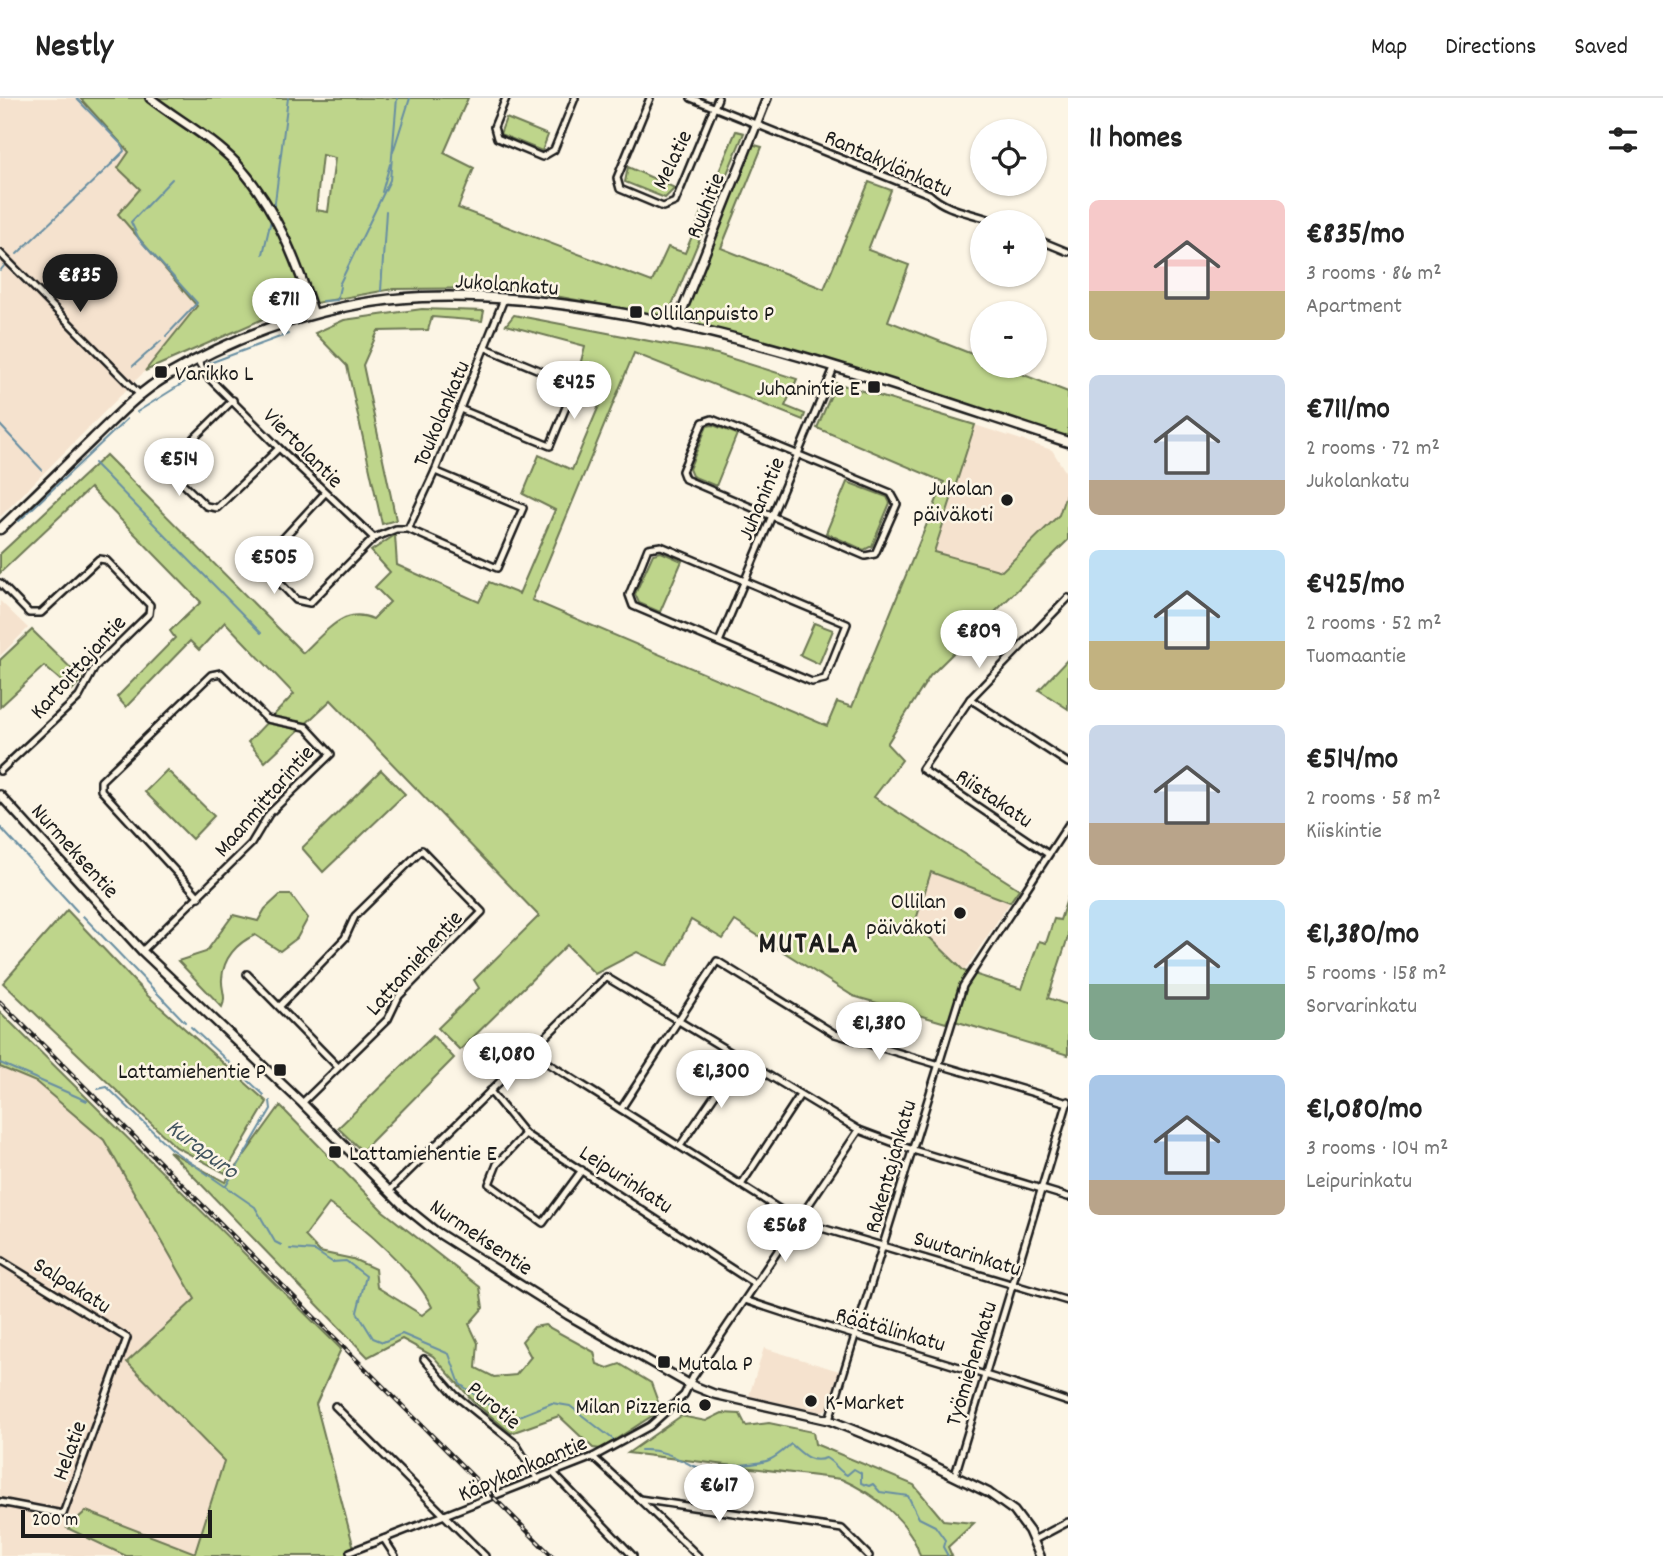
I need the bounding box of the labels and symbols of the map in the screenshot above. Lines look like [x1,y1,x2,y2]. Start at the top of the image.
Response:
street label: Rantakylänkatu [818,122,957,208]
street label: Melatie [646,125,703,196]
street label: Ruuhitie [679,168,735,244]
pin: €835 [39,254,121,314]
street label: Jukolankatu [454,266,560,307]
pin: €711 [243,278,325,338]
place label: Ollilanpuisto P [650,299,774,332]
marker: Ollilanpuisto P [628,304,644,320]
street label: Toukolankatu [406,356,480,473]
place label: Varikko L [175,359,254,392]
pin: €425 [533,362,615,421]
marker: Varikko L [153,364,169,380]
place label: Juhanintie E [756,374,861,407]
marker: Juhanintie E [866,379,882,395]
street label: Viertolantie [254,402,349,497]
pin: €514 [138,438,220,498]
street label: Juhanintie [731,452,796,546]
place label: Jukolan päiväkoti [913,474,993,533]
marker: Jukolan päiväkoti [999,492,1015,508]
pin: €505 [233,536,315,596]
street label: Kartoittajantie [24,609,136,728]
pin: €809 [938,610,1020,670]
street label: Maanmittarintie [207,739,324,866]
street label: Riistakatu [948,762,1038,838]
street label: Nurmeksentie [22,797,125,907]
place label: Ollilan päiväkoti [866,887,946,946]
street label: Lattamiehentie [359,904,472,1024]
marker: Ollilan päiväkoti [952,905,968,921]
district label: MUTALA [758,925,860,968]
pin: €1,380 [822,1002,936,1062]
pin: €1,080 [450,1034,564,1093]
pin: €1,300 [664,1051,778,1110]
place label: Lattamiehentie P [118,1057,266,1090]
marker: Lattamiehentie P [272,1062,288,1078]
street label: Rakentajankatu [858,1096,927,1238]
water label: Kurapuro [158,1112,245,1190]
street label: Leipurinkatu [572,1138,679,1224]
place label: Lattamiehentie E [349,1139,497,1172]
marker: Lattamiehentie E [327,1144,343,1160]
street label: Nurmeksentie [422,1192,538,1286]
pin: €568 [744,1204,826,1264]
street label: Suutarinkatu [909,1223,1025,1287]
street label: Salpakatu [26,1250,117,1324]
street label: Työmiehenkatu [939,1298,1008,1430]
street label: Räätälinkatu [831,1300,949,1363]
place label: Mutala P [678,1349,753,1382]
marker: Mutala P [656,1354,672,1370]
street label: Purotie [458,1374,527,1439]
place label: K-Market [825,1388,904,1421]
place label: Milan Pizzeria [575,1392,692,1425]
marker: K-Market [803,1393,819,1409]
marker: Milan Pizzeria [697,1397,713,1413]
street label: Helatie [45,1417,97,1485]
street label: Käpykankaantie [454,1428,593,1512]
pin: €617 [678,1464,760,1524]
scale bar [21,1507,212,1539]

